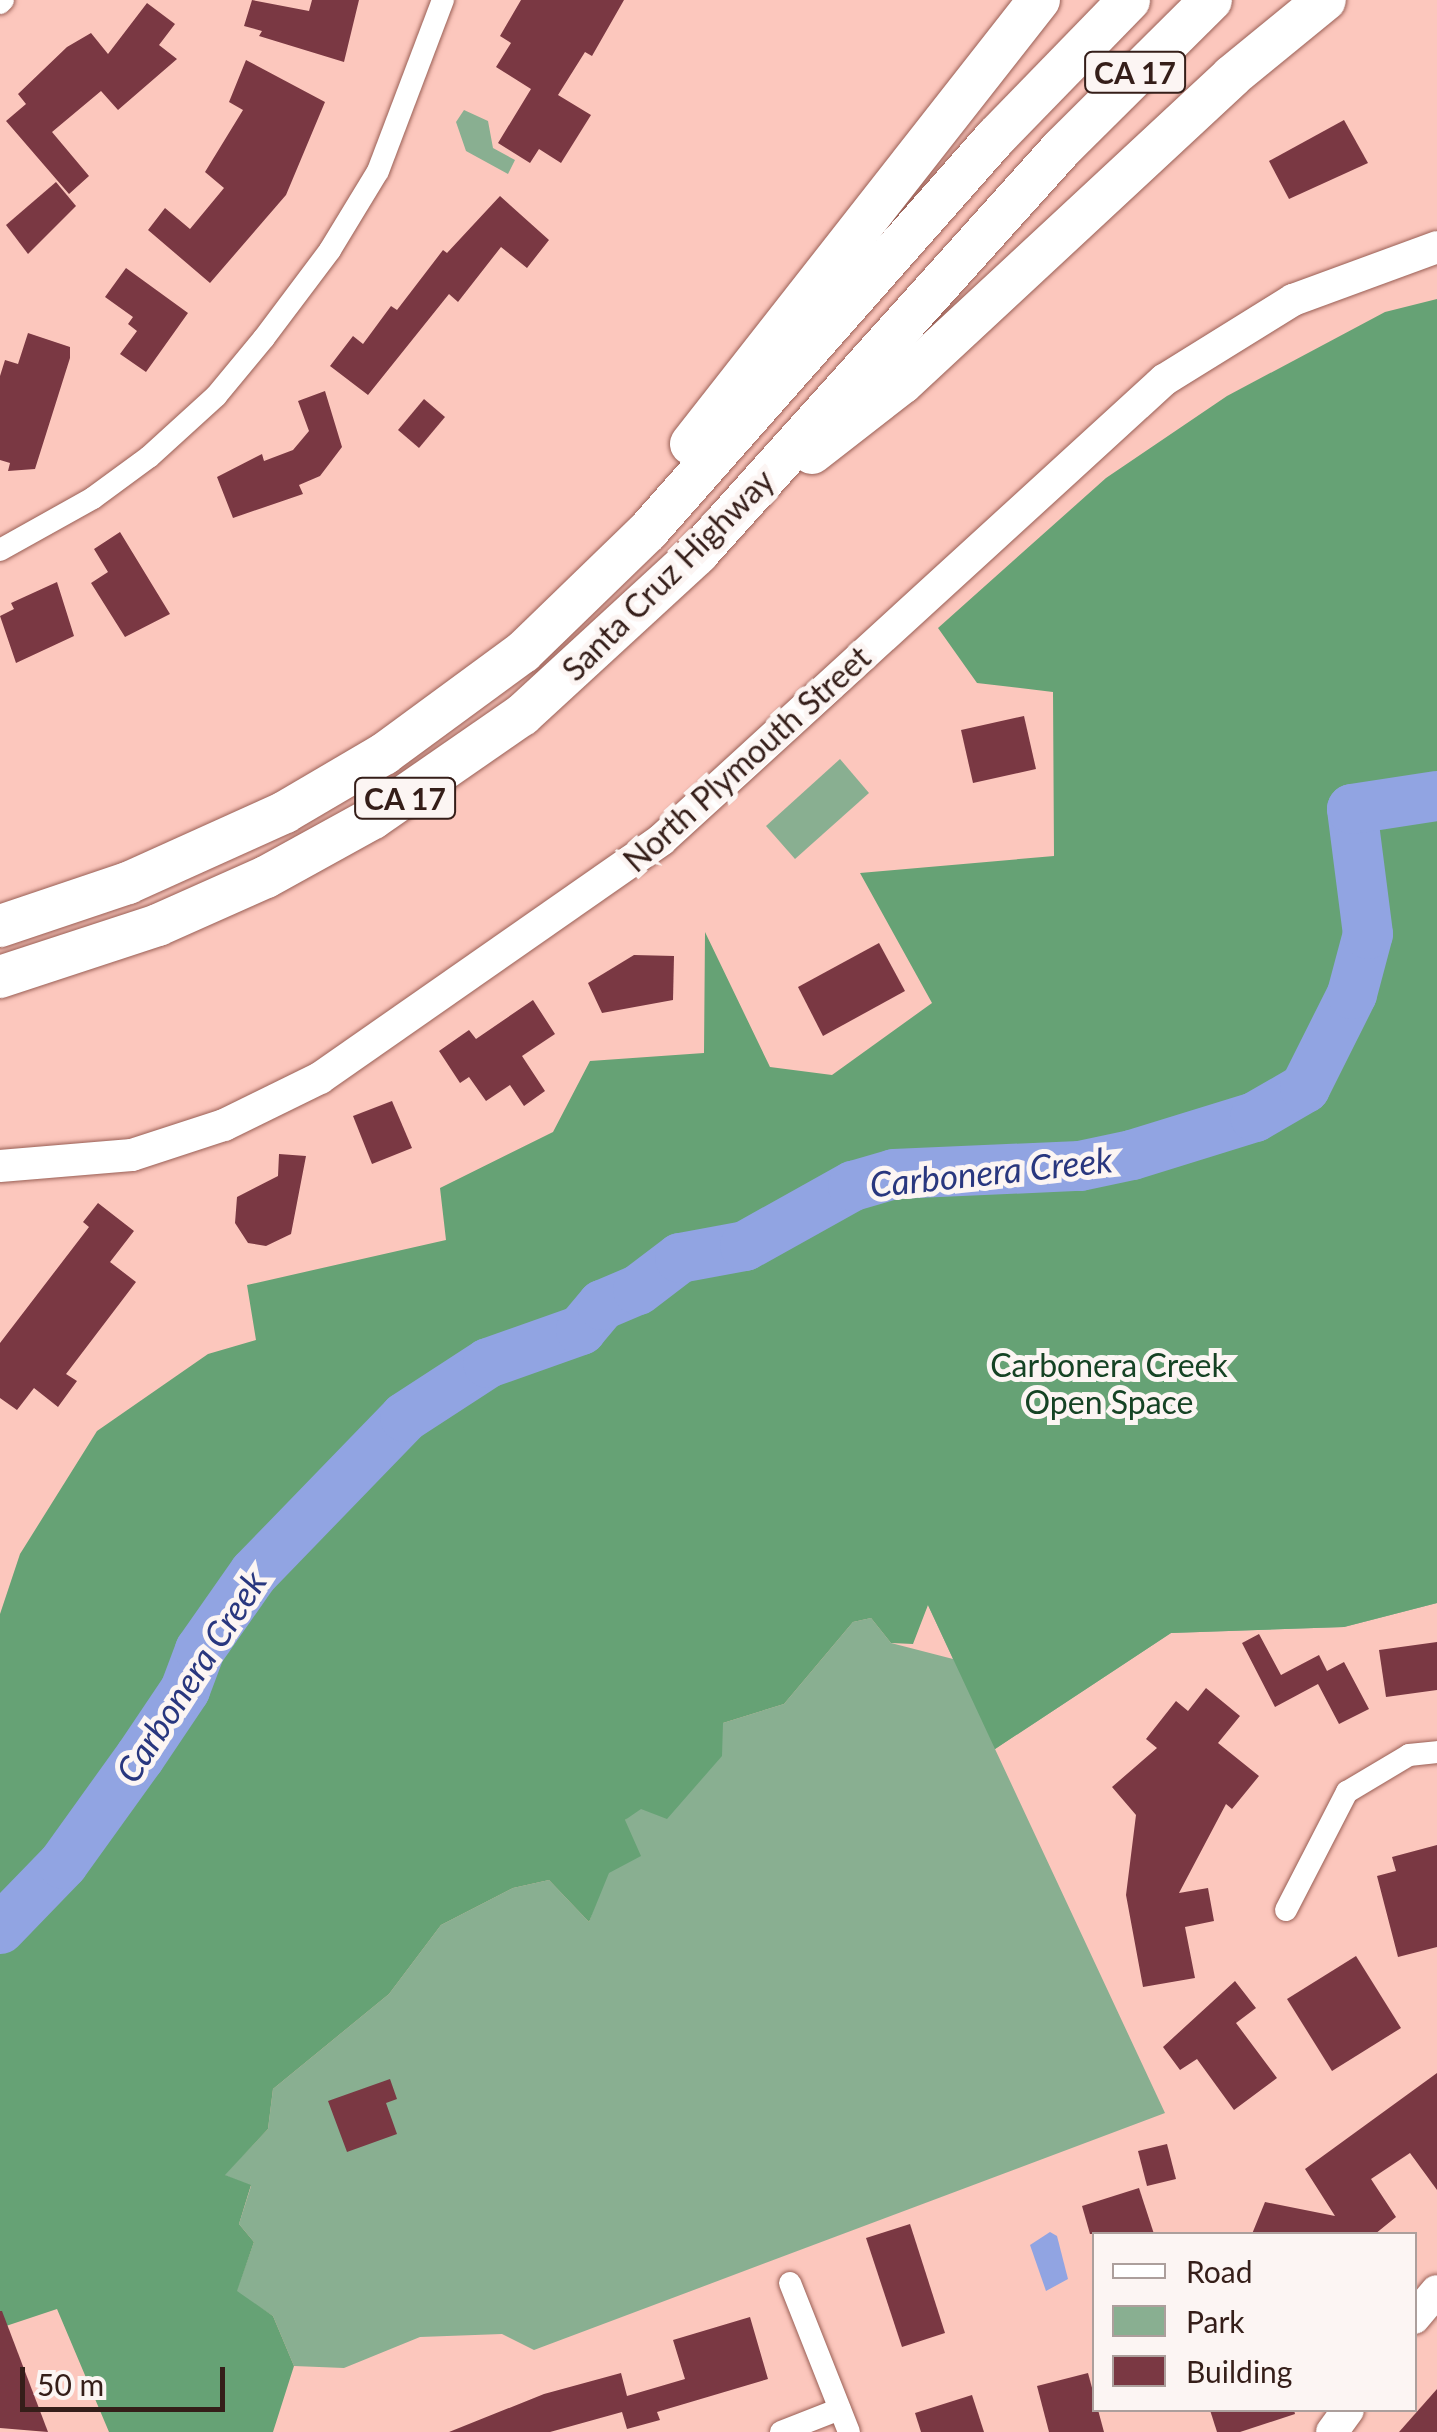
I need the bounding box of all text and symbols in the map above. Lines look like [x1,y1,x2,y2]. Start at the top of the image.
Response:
road number: CA 17 [1082,47,1188,97]
street label: Santa Cruz Highway [554,461,782,689]
street label: North Plymouth Street [616,638,878,880]
road number: CA 17 [352,773,458,823]
water label: Carbonera Creek [868,1137,1114,1205]
park label: Carbonera Creek Open Space [990,1347,1228,1422]
water label: Carbonera Creek [106,1562,274,1790]
legend [1092,2232,1417,2412]
text: Road [1186,2253,1253,2289]
text: Park [1186,2303,1245,2339]
scale bar [25,2347,230,2409]
text: Building [1186,2353,1292,2389]
text: 50 m [37,2366,104,2402]

